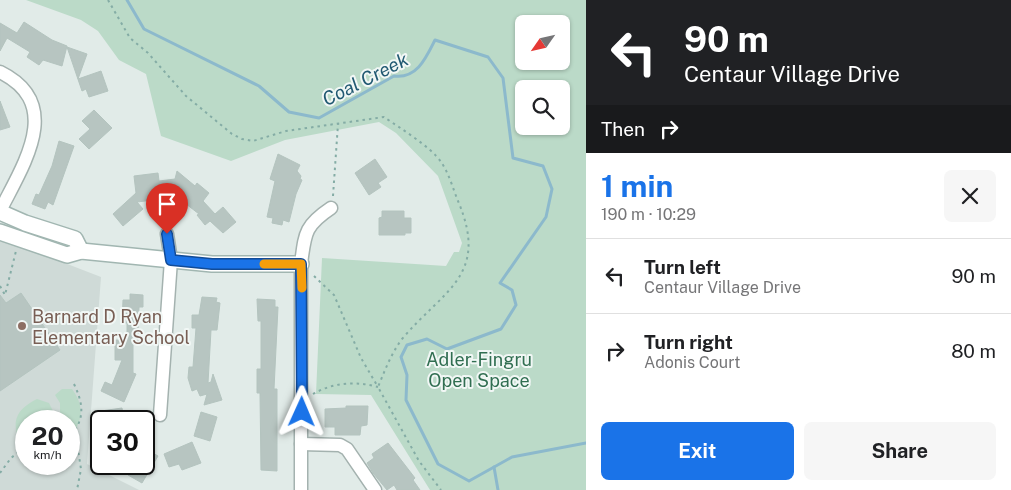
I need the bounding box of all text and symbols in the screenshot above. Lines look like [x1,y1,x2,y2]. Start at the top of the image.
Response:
north arrow [515,15,570,70]
map controls [515,15,570,135]
text: 90 m [684,19,769,60]
icon: left [601,20,666,85]
water label: Coal Creek [318,48,412,110]
text: Centaur Village Drive [684,61,900,87]
button: search [515,80,570,135]
icon: right [655,115,683,143]
text: Then [601,118,645,140]
text: 1 min [601,168,673,204]
button: close [944,170,996,222]
pin [146,183,188,234]
icon: arrive [153,190,181,218]
text: 190 m · 10:29 [601,205,696,224]
text: Turn left [644,256,721,278]
icon: left [601,262,629,290]
text: 90 m [952,265,996,287]
text: Centaur Village Drive [644,278,801,297]
place label: Barnard D Ryan Elementary School [32,306,190,348]
marker: Barnard D Ryan Elementary School [16,320,28,332]
text: Turn right [644,331,733,353]
icon: right [601,337,629,365]
text: 80 m [951,340,996,362]
park label: Adler-Fingru Open Space [426,349,532,391]
text: Adonis Court [644,353,741,372]
position arrow [275,385,327,437]
speed limit sign: 30 [90,410,155,475]
text: 20 [32,421,64,451]
button: Exit [601,422,794,480]
button: Share [804,422,996,480]
text: km/h [33,448,62,462]

